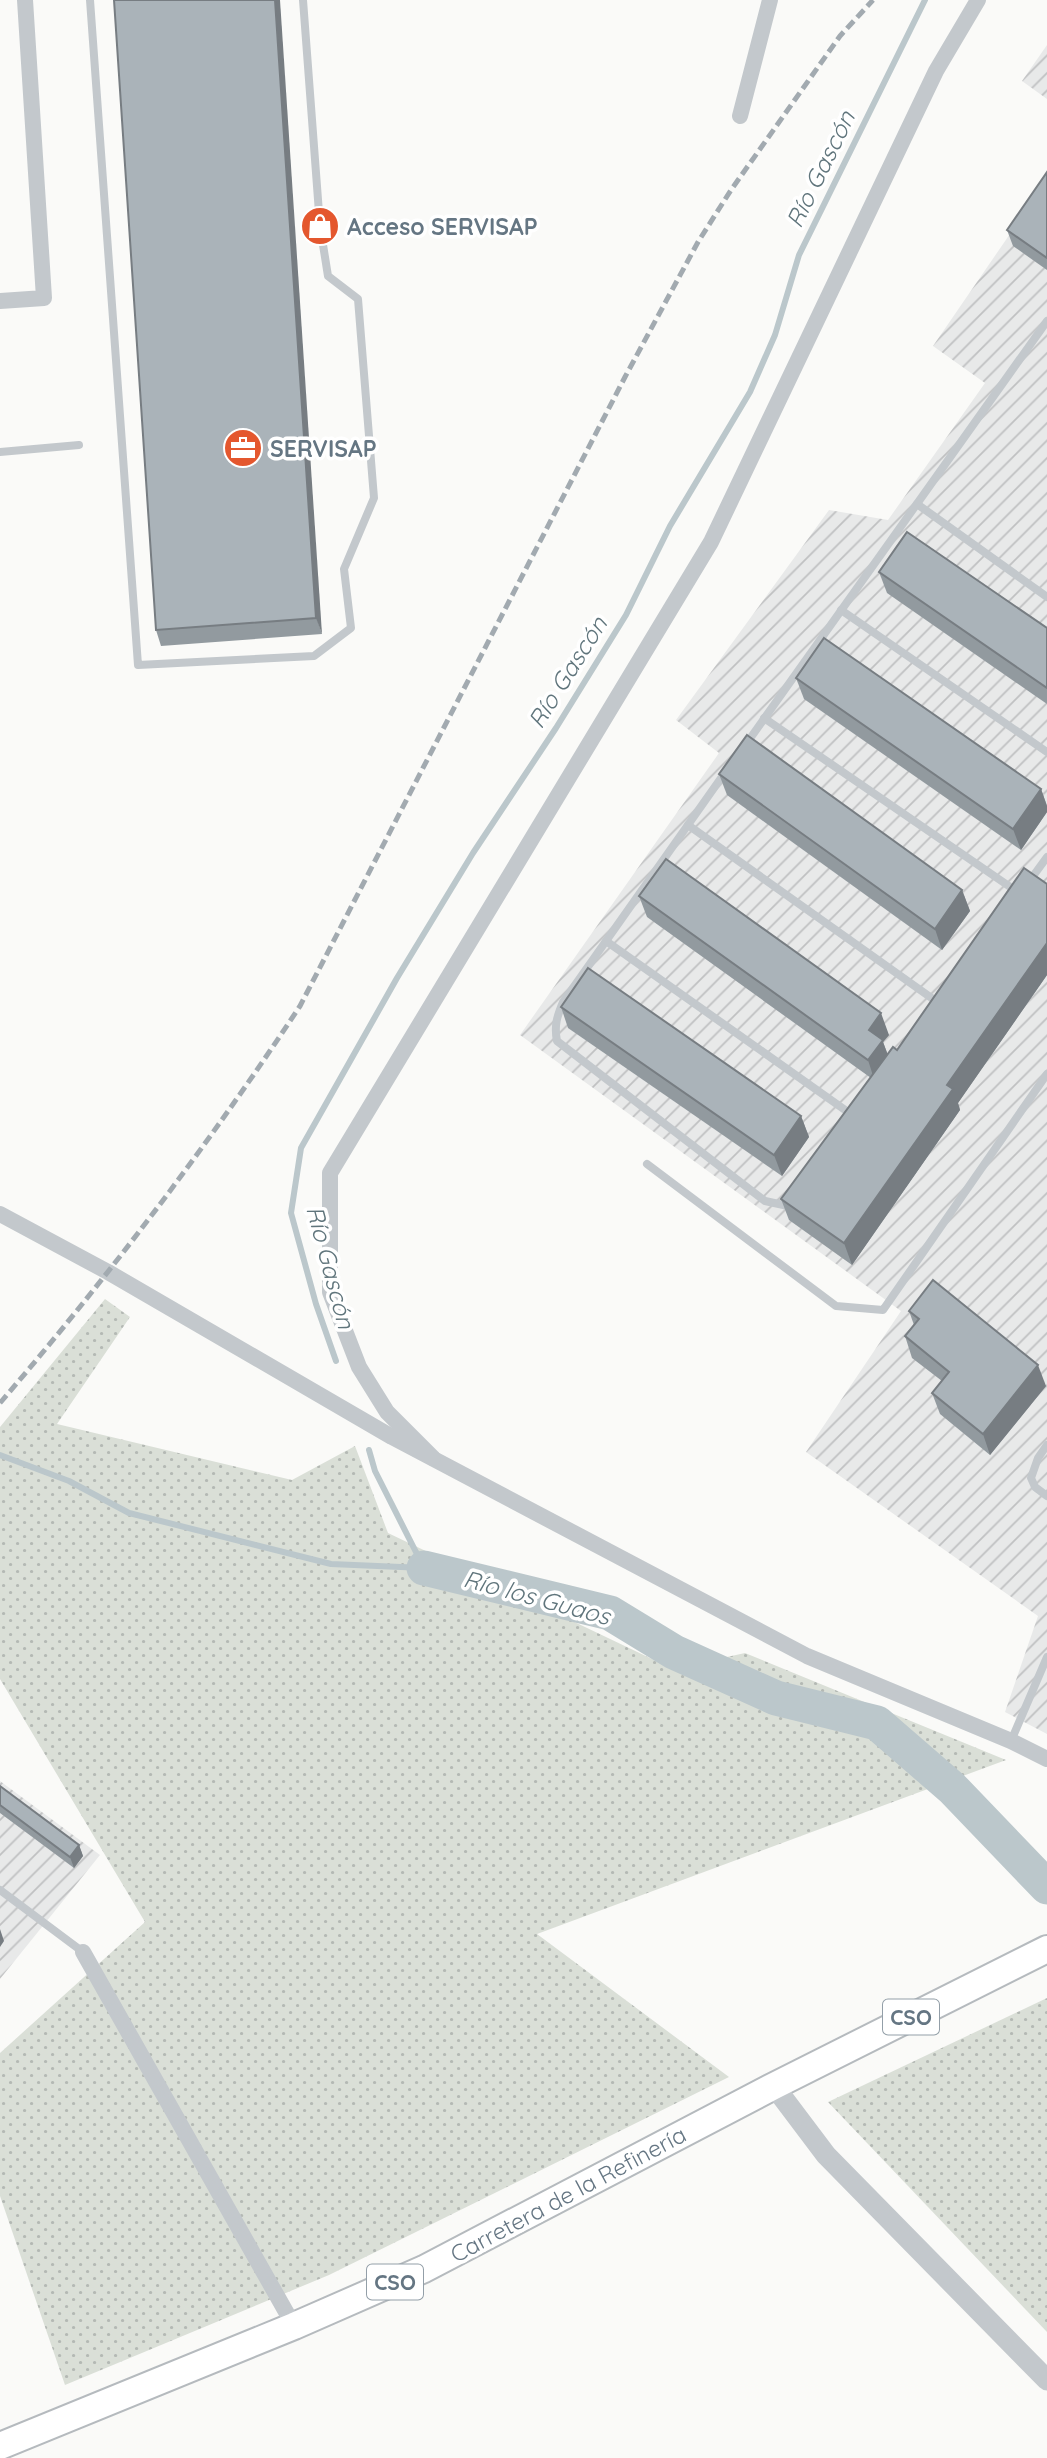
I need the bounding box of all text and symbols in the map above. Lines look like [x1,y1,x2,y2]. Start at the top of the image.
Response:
water label: Río Gascón [779,105,862,232]
shop icon: Acceso SERVISAP [299,205,341,247]
place label: Acceso SERVISAP [347,212,538,241]
office icon: SERVISAP [222,427,264,469]
place label: SERVISAP [270,434,377,463]
water label: Río Gascón [521,610,614,733]
water label: Río Gascón [300,1202,362,1333]
water label: Río los Guaos [460,1563,615,1631]
road number: CSO [883,2000,939,2035]
street label: Carretera de la Refinería [445,2120,691,2268]
road number: CSO [367,2264,423,2300]

